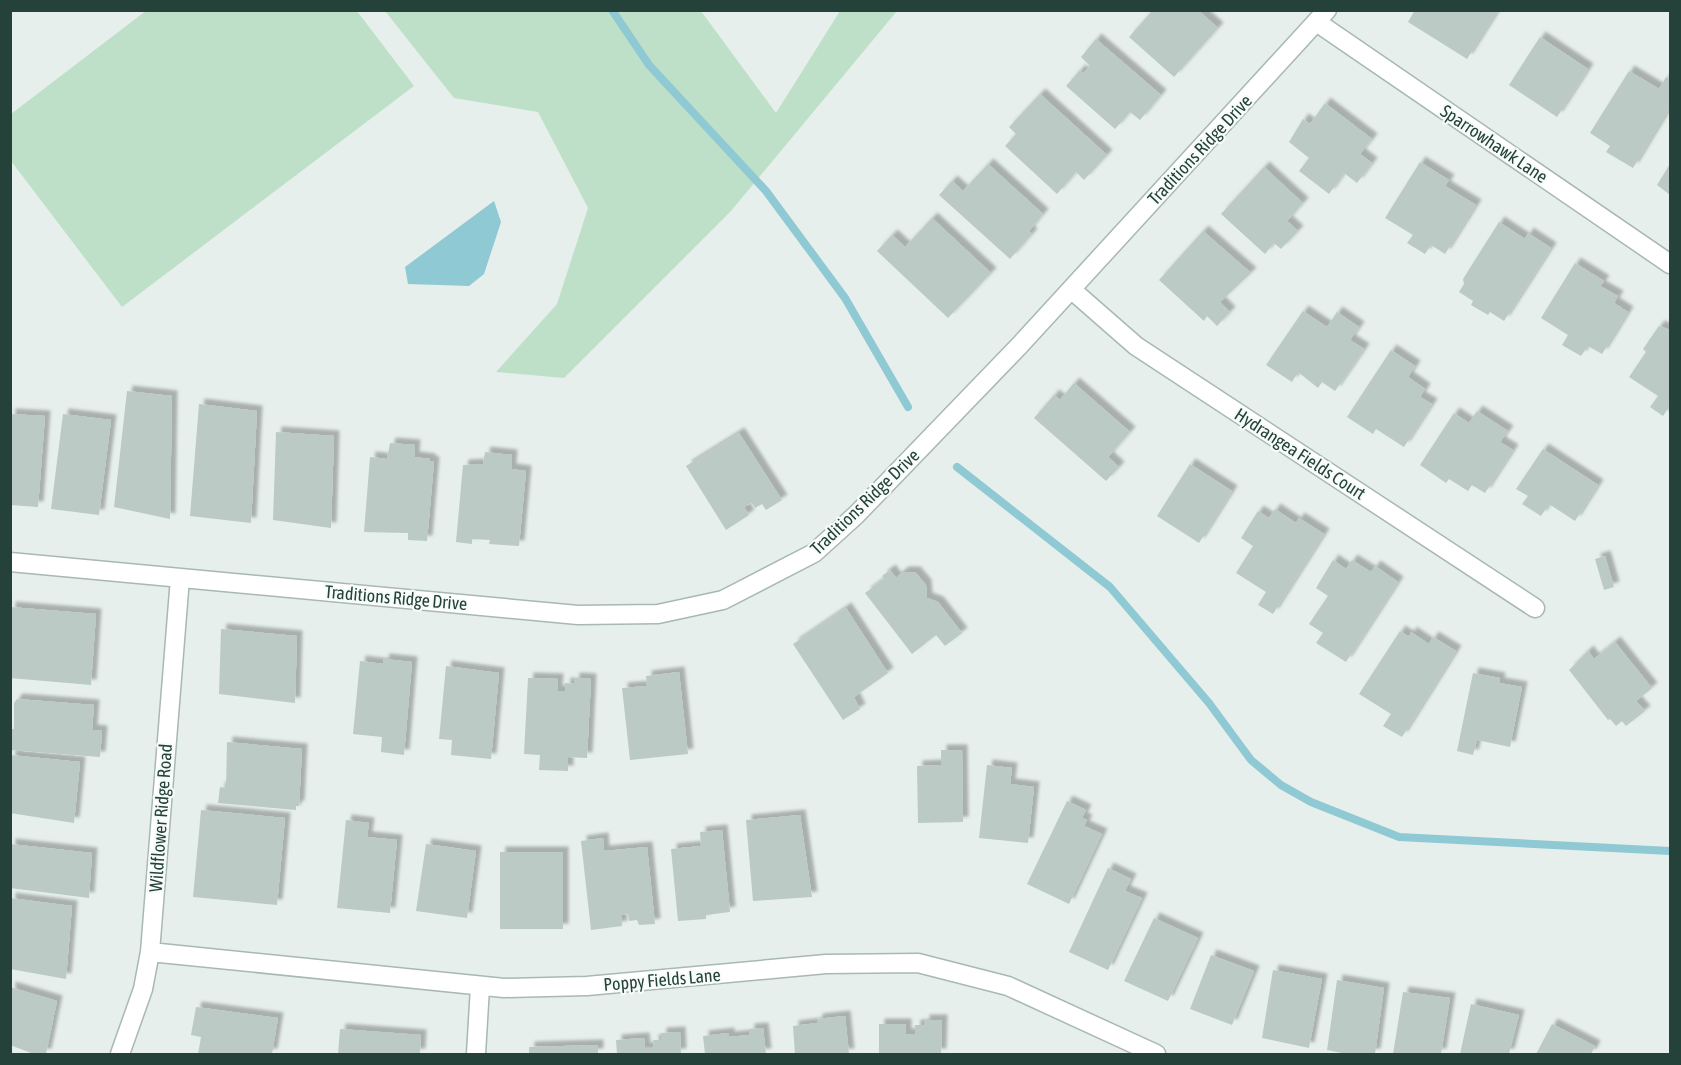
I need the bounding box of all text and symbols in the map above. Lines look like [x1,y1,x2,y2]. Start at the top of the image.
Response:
street label: Traditions Ridge Drive [1143,90,1256,209]
street label: Sparrowhawk Lane [1437,100,1552,187]
street label: Hydrangea Fields Court [1231,403,1370,504]
street label: Traditions Ridge Drive [806,444,923,559]
street label: Traditions Ridge Drive [324,581,468,614]
street label: Wildflower Ridge Road [145,743,176,893]
street label: Poppy Fields Lane [602,964,721,995]

